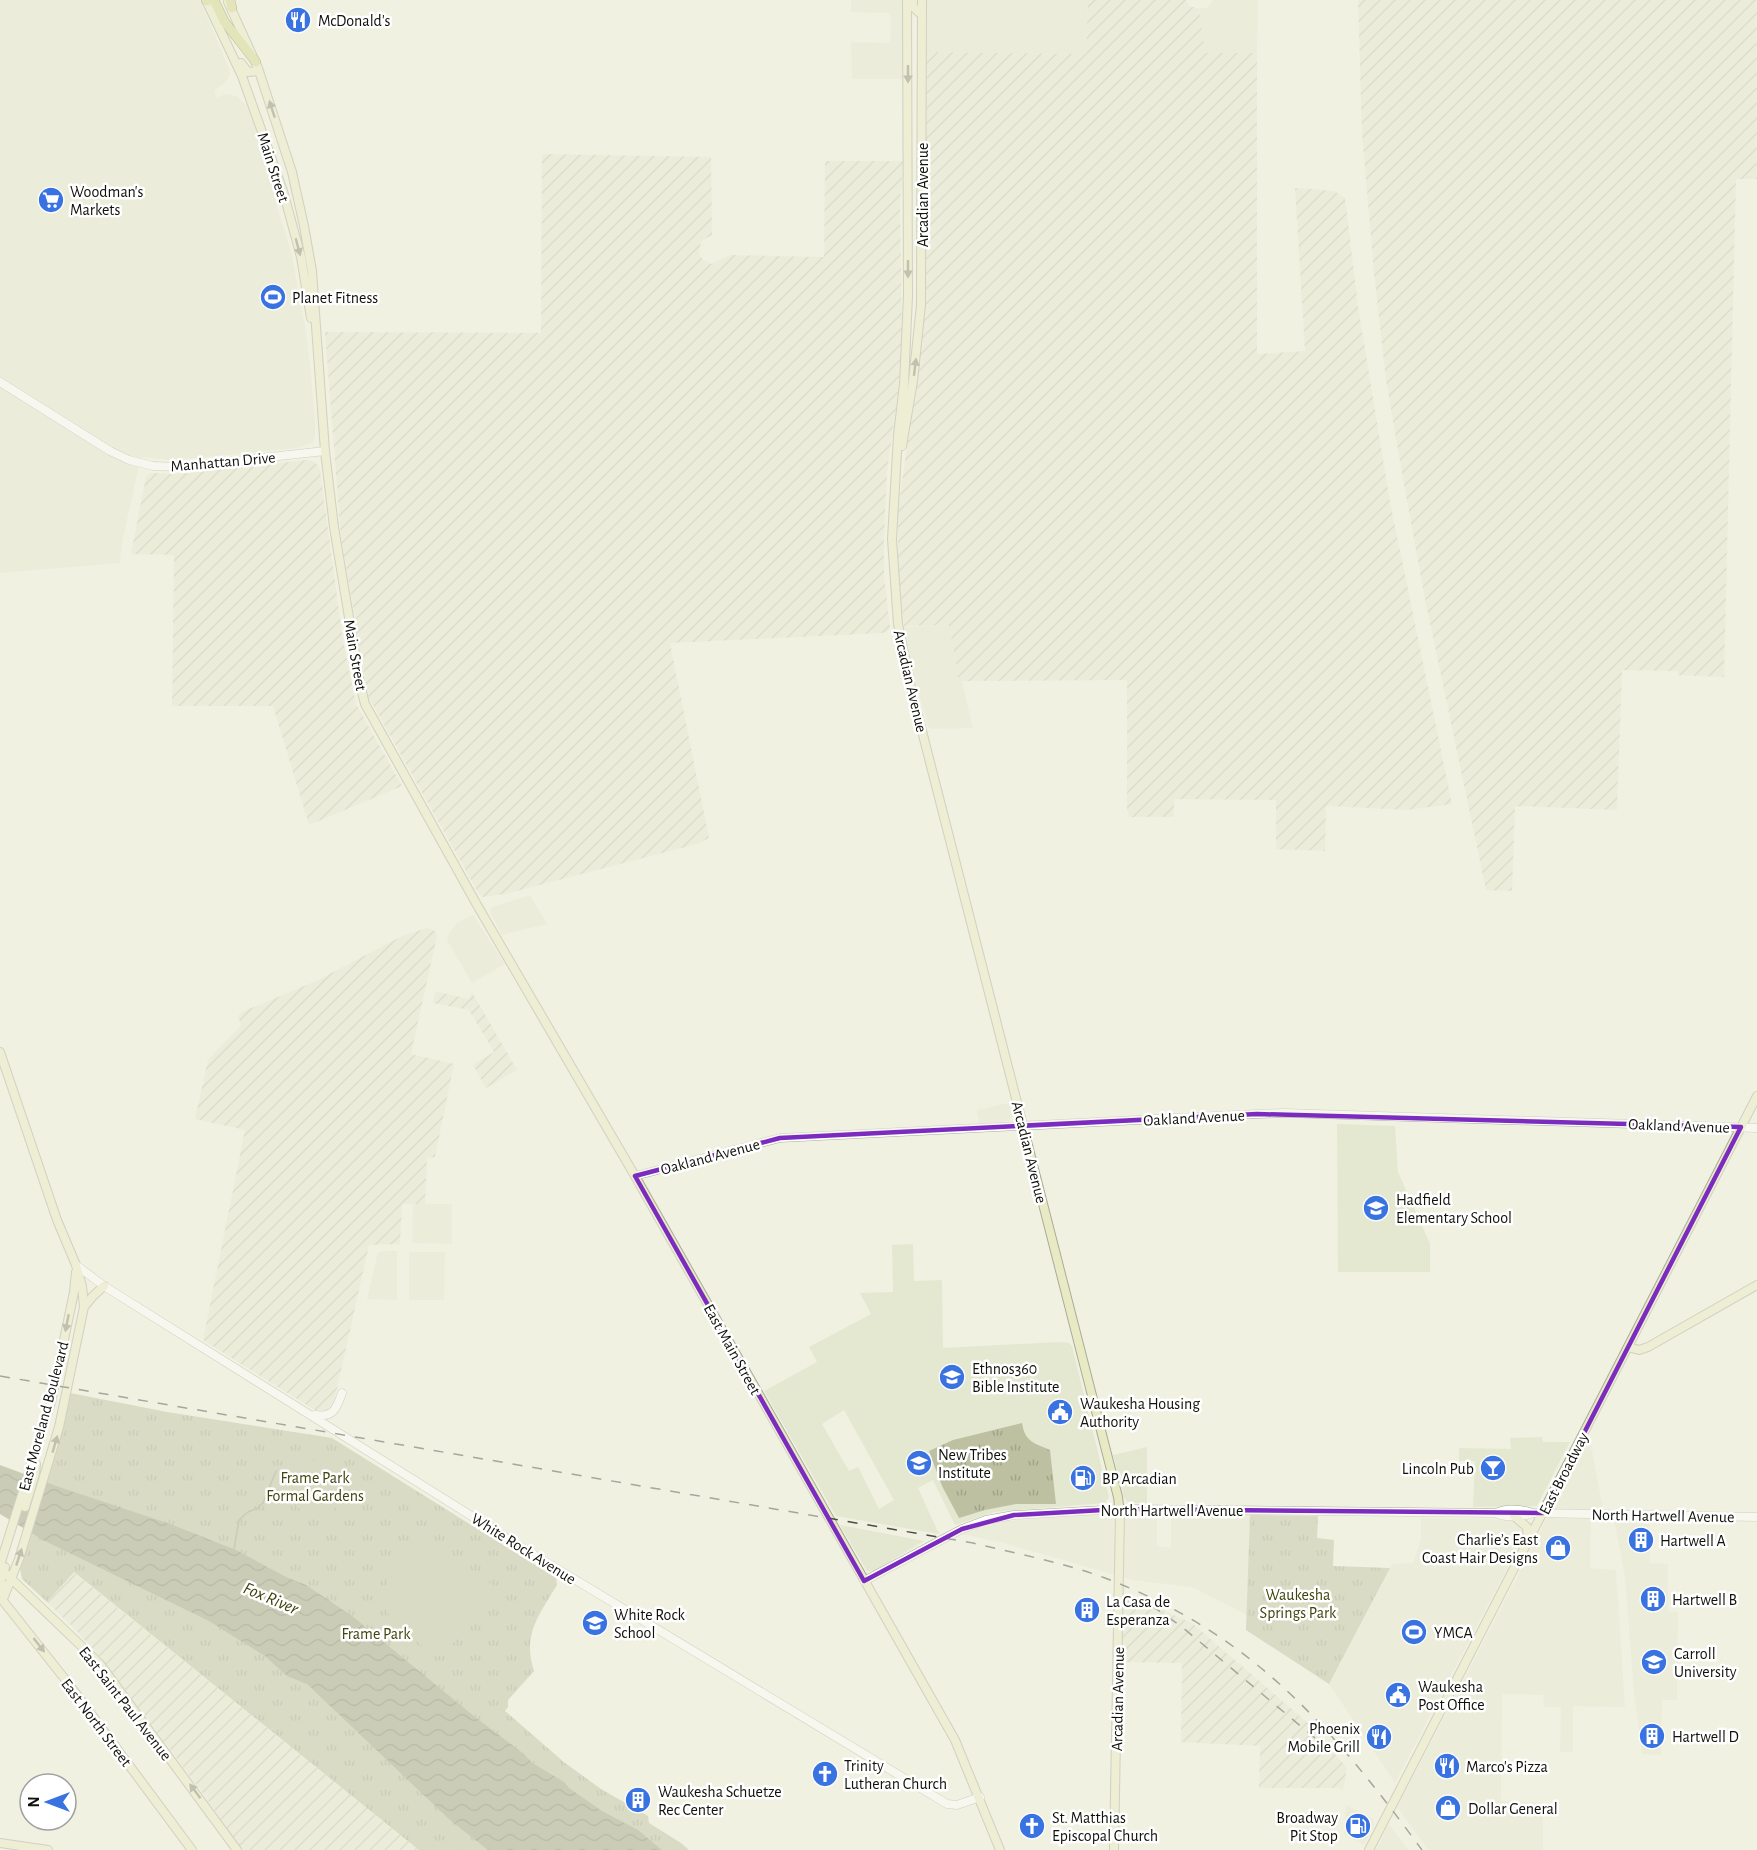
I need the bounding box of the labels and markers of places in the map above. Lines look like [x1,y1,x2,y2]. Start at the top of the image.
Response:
restaurant icon: McDonald's [283,5,313,35]
place label: McDonald's [318,13,391,29]
place label: Woodman's Markets [70,184,144,218]
supermarket icon: Woodman's Markets [36,185,66,215]
sports icon: Planet Fitness [258,282,288,312]
place label: Planet Fitness [292,290,378,306]
place label: Hadfield Elementary School [1396,1192,1512,1227]
school or university icon: Hadfield Elementary School [1361,1193,1391,1223]
place label: Ethnos360 Bible Institute [972,1361,1059,1395]
school or university icon: Ethnos360 Bible Institute [937,1362,967,1392]
place label: Waukesha Housing Authority [1080,1396,1200,1431]
public building icon: Waukesha Housing Authority [1045,1397,1075,1427]
place label: New Tribes Institute [938,1447,1007,1481]
school or university icon: New Tribes Institute [904,1448,934,1478]
bar icon: Lincoln Pub [1478,1453,1508,1483]
place label: Lincoln Pub [1402,1461,1474,1477]
fuel station icon: BP Arcadian [1068,1463,1098,1493]
place label: BP Arcadian [1102,1471,1177,1487]
building icon: Hartwell A [1626,1525,1656,1555]
place label: Charlie’s East Coast Hair Designs [1422,1532,1538,1566]
shop icon: Charlie’s East Coast Hair Designs [1543,1533,1573,1563]
place label: Hartwell A [1660,1533,1726,1549]
building icon: Hartwell B [1638,1584,1668,1614]
place label: Hartwell B [1672,1592,1737,1608]
place label: La Casa de Esperanza [1106,1594,1170,1628]
building icon: La Casa de Esperanza [1072,1595,1102,1625]
place label: White Rock School [614,1607,686,1641]
school or university icon: White Rock School [580,1608,610,1638]
sports icon: YMCA [1399,1617,1429,1647]
place label: YMCA [1434,1625,1473,1641]
place label: Carroll University [1674,1646,1737,1681]
school or university icon: Carroll University [1639,1647,1669,1677]
place label: Waukesha Post Office [1418,1679,1485,1713]
public building icon: Waukesha Post Office [1383,1680,1413,1710]
place label: Phoenix Mobile Grill [1288,1721,1360,1755]
building icon: Hartwell D [1637,1721,1667,1751]
restaurant icon: Phoenix Mobile Grill [1364,1722,1394,1752]
place label: Hartwell D [1672,1729,1739,1745]
restaurant icon: Marco's Pizza [1432,1751,1462,1781]
place label: Trinity Lutheran Church [844,1758,947,1792]
church icon: Trinity Lutheran Church [810,1759,840,1789]
place label: Marco's Pizza [1466,1759,1548,1775]
place label: Waukesha Schuetze Rec Center [658,1784,782,1818]
building icon: Waukesha Schuetze Rec Center [623,1785,653,1815]
shop icon: Dollar General [1433,1793,1463,1823]
place label: Dollar General [1468,1801,1558,1817]
place label: St. Matthias Episcopal Church [1052,1810,1158,1844]
place label: Broadway Pit Stop [1276,1810,1338,1844]
church icon: St. Matthias Episcopal Church [1017,1811,1047,1841]
fuel station icon: Broadway Pit Stop [1343,1811,1373,1841]

